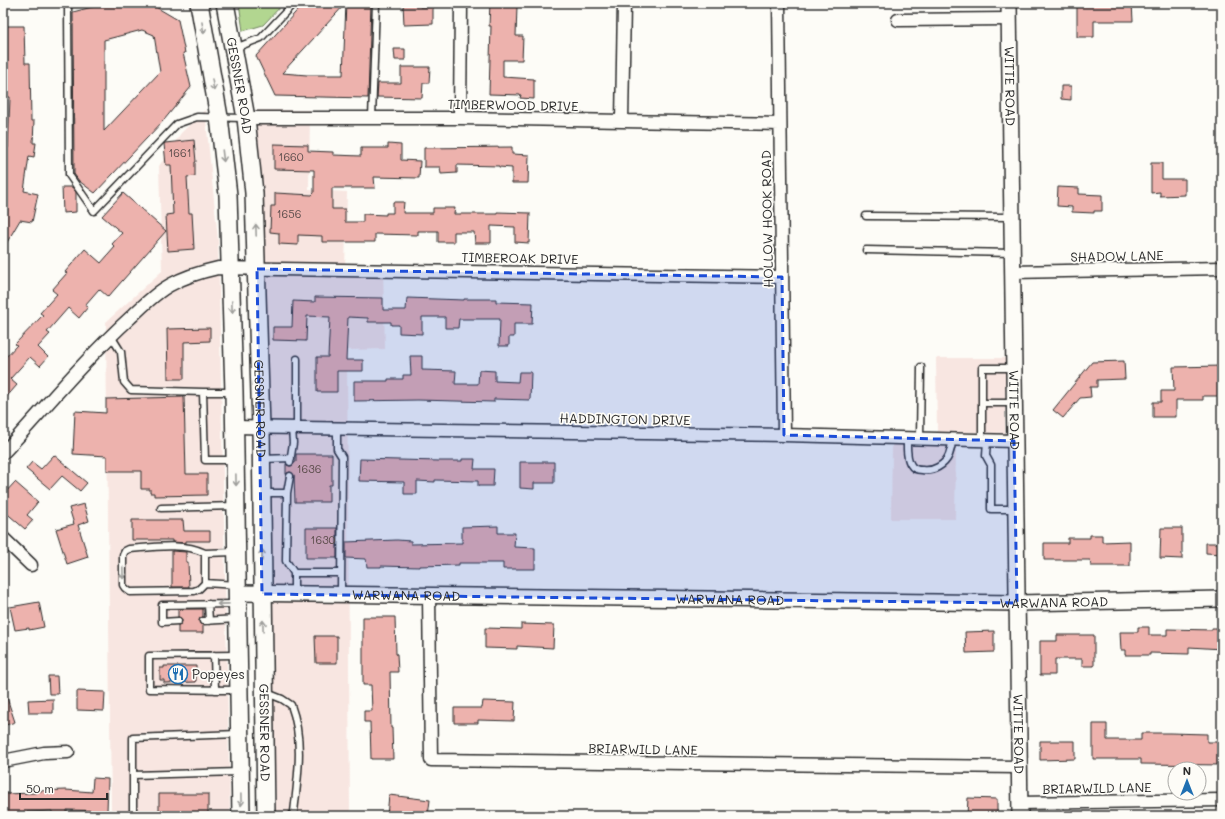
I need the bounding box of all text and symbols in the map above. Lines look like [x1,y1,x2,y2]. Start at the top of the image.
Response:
one-way arrow [199,21,207,34]
street label: GESSNER ROAD [223,36,257,135]
street label: WITTE ROAD [1002,46,1020,126]
one-way arrow [209,78,217,91]
street label: TIMBERWOOD DRIVE [447,95,579,114]
house number: 1661 [168,145,192,160]
one-way arrow [219,149,227,162]
house number: 1660 [279,149,304,164]
street label: HOLLOW HOOK ROAD [757,150,776,288]
house number: 1656 [277,206,301,221]
one-way arrow [252,224,260,237]
street label: SHADOW LANE [1070,246,1164,265]
street label: TIMBEROAK DRIVE [461,248,579,267]
one-way arrow [228,300,236,313]
street label: GESSNER ROAD [251,359,270,458]
street label: WITTE ROAD [1006,370,1024,450]
street label: HADDINGTON DRIVE [559,409,691,428]
house number: 1636 [297,461,321,476]
one-way arrow [232,473,240,486]
house number: 1630 [311,532,336,547]
one-way arrow [258,549,266,562]
one-way arrow [119,566,127,579]
street label: WARWANA ROAD [352,585,460,604]
street label: WARWANA ROAD [676,590,784,608]
street label: WARWANA ROAD [1000,592,1108,611]
one-way arrow [217,600,230,608]
one-way arrow [259,620,267,633]
restaurant icon: Popeyes [167,663,189,685]
place label: Popeyes [192,665,245,682]
street label: GESSNER ROAD [256,683,275,782]
street label: WITTE ROAD [1010,694,1028,774]
street label: BRIARWILD LANE [588,739,698,758]
north arrow [1167,761,1207,801]
text: N [1183,763,1191,778]
scale bar [20,775,107,801]
street label: BRIARWILD LANE [1042,778,1152,797]
text: 50 m [26,780,54,796]
one-way arrow [237,793,245,806]

